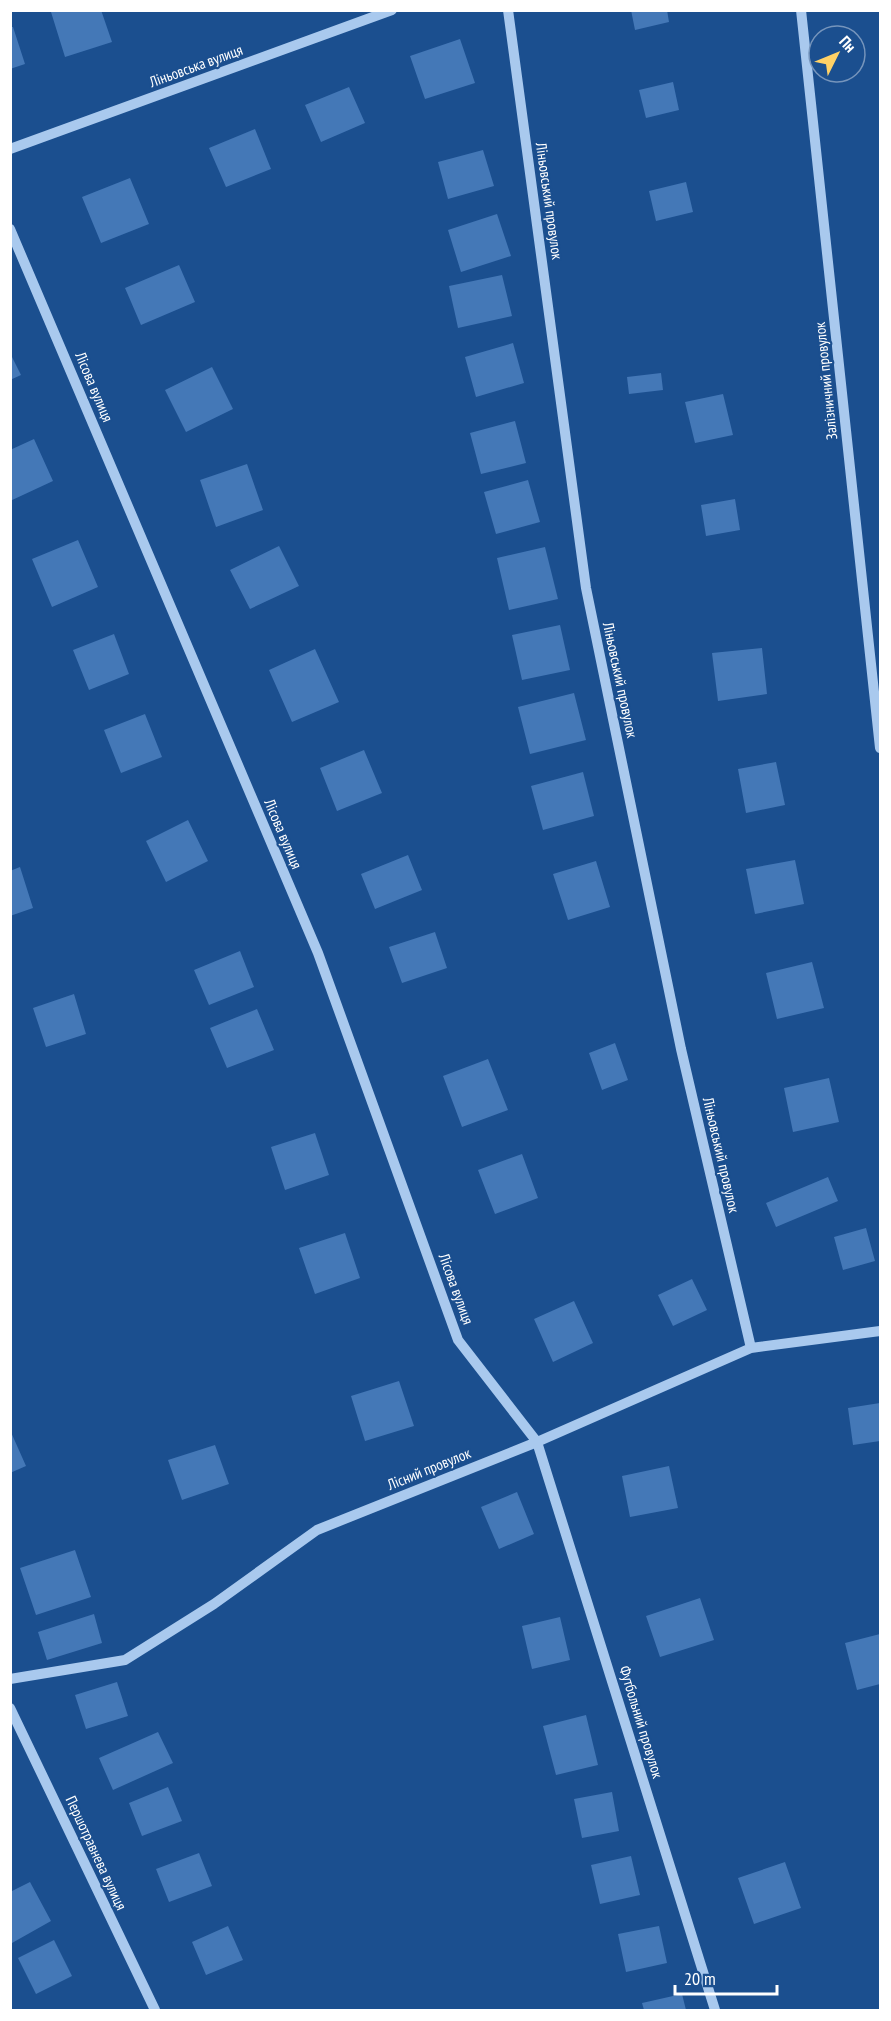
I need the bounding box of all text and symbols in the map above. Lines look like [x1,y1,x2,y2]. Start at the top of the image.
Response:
north arrow [807,24,867,84]
text: Пн [835,31,861,56]
street label: Ліньовська вулиця [146,40,245,92]
street label: Ліньовський провулок [532,140,567,261]
street label: Залізничний провулок [810,321,841,441]
street label: Лісова вулиця [71,348,118,425]
street label: Ліньовський провулок [599,619,642,740]
street label: Лісова вулиця [260,795,307,872]
street label: Ліньовський провулок [699,1094,744,1215]
street label: Лісова вулиця [435,1250,478,1327]
street label: Лісний провулок [383,1443,473,1494]
street label: Футбольний провулок [615,1663,668,1781]
street label: Першотравнева вулиця [62,1793,131,1913]
scale bar [675,1958,777,1996]
text: 20 m [684,1967,716,1990]

